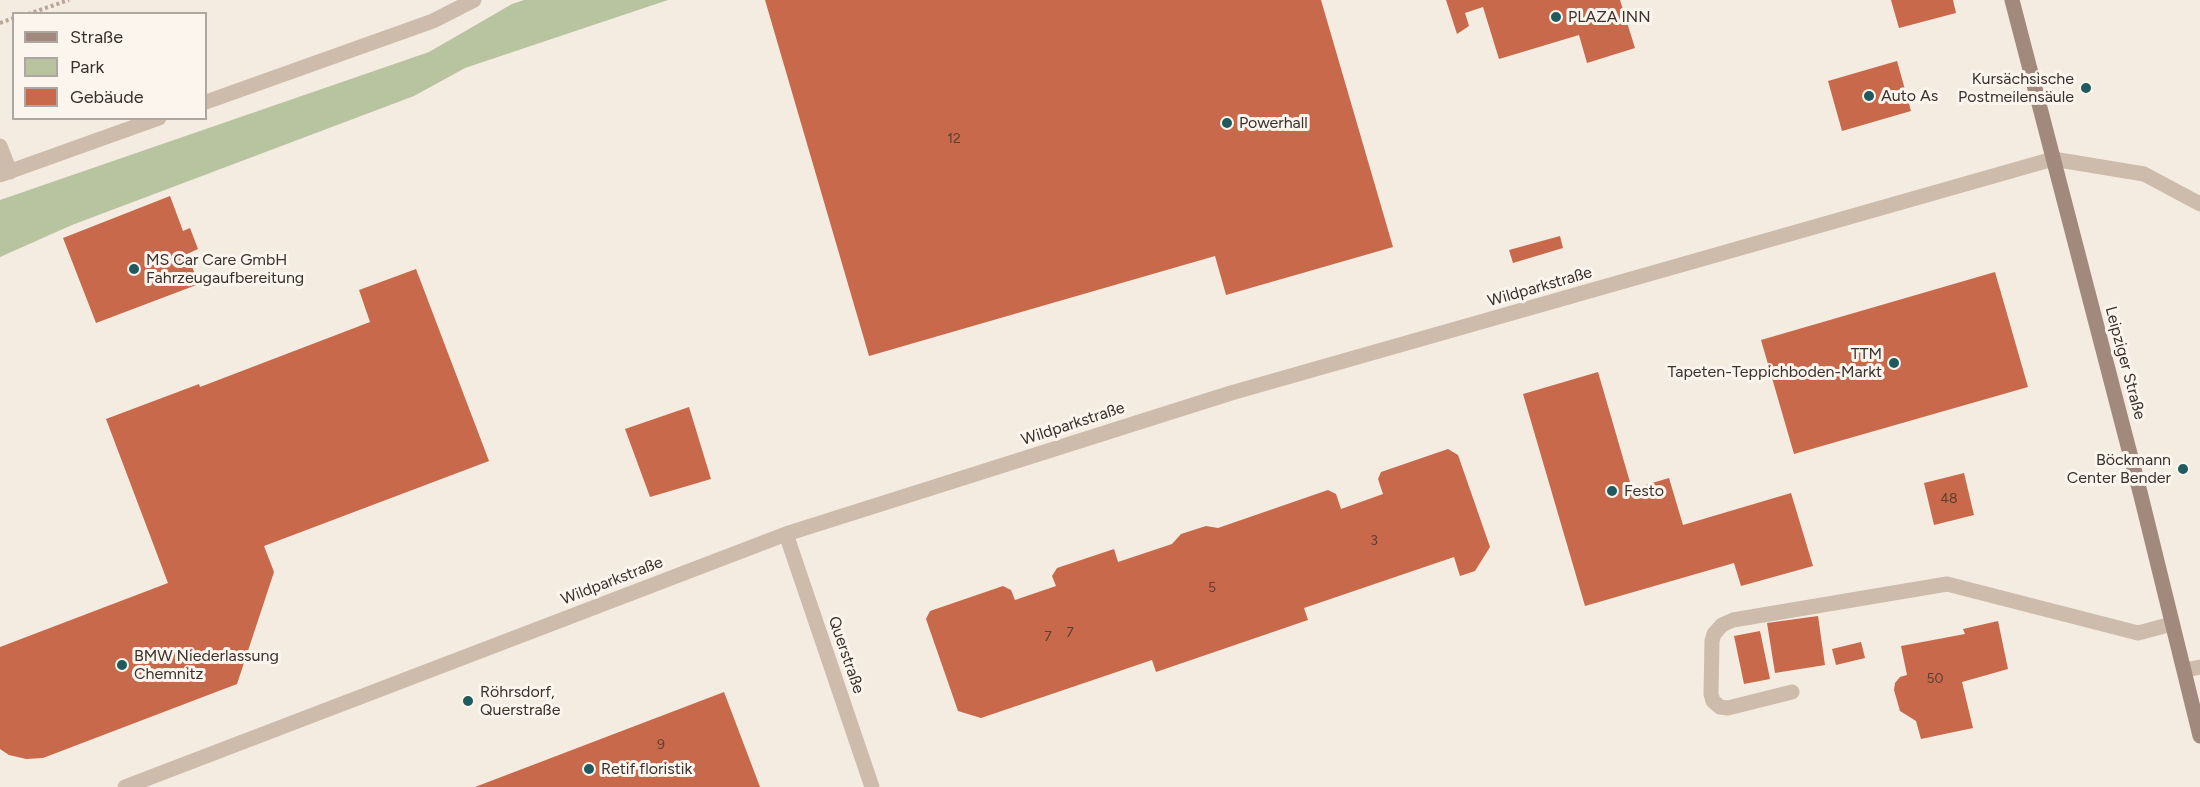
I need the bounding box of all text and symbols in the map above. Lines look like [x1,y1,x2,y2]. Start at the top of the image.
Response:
place label: PLAZA INN [1568,7,1651,27]
marker: PLAZA INN [1549,10,1563,24]
legend [12,12,207,120]
text: Straße [70,26,123,48]
text: Park [70,56,104,78]
place label: Kursächsische Postmeilensäule [1958,69,2074,107]
marker: Kursächsische Postmeilensäule [2079,81,2093,95]
text: Gebäude [70,86,144,108]
place label: Auto As [1881,86,1938,106]
marker: Auto As [1862,89,1876,103]
place label: Powerhall [1239,113,1308,133]
marker: Powerhall [1220,116,1234,130]
house number: 12 [947,131,961,147]
place label: MS Car Care GmbH Fahrzeugaufbereitung [146,250,304,288]
marker: MS Car Care GmbH Fahrzeugaufbereitung [127,262,141,276]
street label: Wildparkstraße [1486,263,1594,311]
street label: Leipziger Straße [2101,304,2149,422]
place label: TTM Tapeten-Teppichboden-Markt [1667,344,1882,382]
marker: TTM Tapeten-Teppichboden-Markt [1887,356,1901,370]
street label: Wildparkstraße [1019,398,1127,450]
place label: Böckmann Center Bender [2067,450,2171,488]
marker: Böckmann Center Bender [2176,462,2190,476]
place label: Festo [1624,481,1664,501]
marker: Festo [1605,484,1619,498]
house number: 48 [1940,491,1958,507]
house number: 3 [1370,533,1378,549]
street label: Wildparkstraße [558,553,666,609]
house number: 5 [1208,580,1216,596]
street label: Querstraße [824,614,868,696]
house number: 7 [1066,625,1074,641]
house number: 7 [1044,629,1052,645]
place label: BMW Niederlassung Chemnitz [134,646,279,684]
marker: BMW Niederlassung Chemnitz [115,658,129,672]
house number: 50 [1926,671,1944,687]
place label: Röhrsdorf, Querstraße [480,682,560,720]
marker: Röhrsdorf, Querstraße [461,694,475,708]
house number: 9 [657,737,665,753]
place label: Retif floristik [601,759,692,779]
marker: Retif floristik [582,762,596,776]

